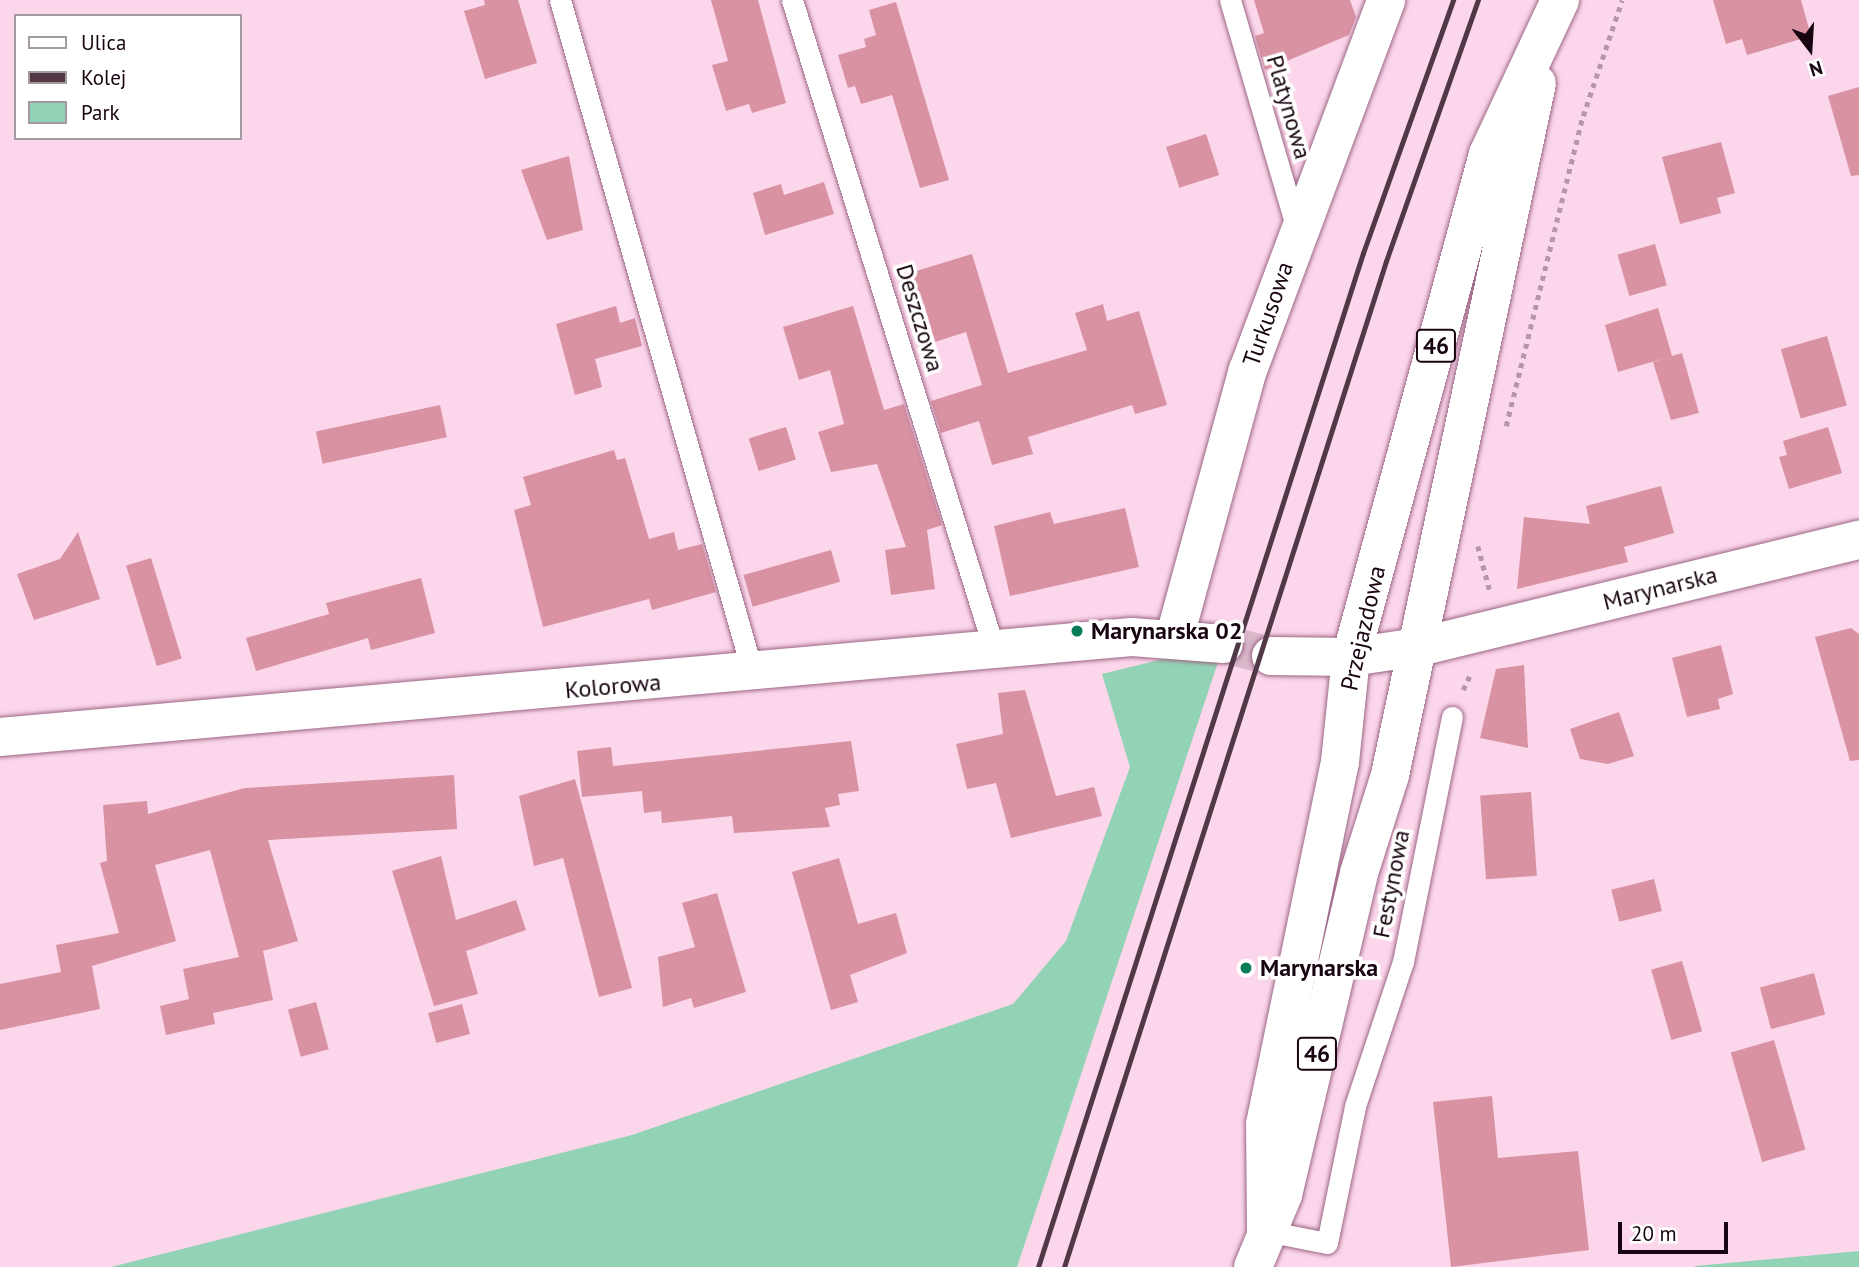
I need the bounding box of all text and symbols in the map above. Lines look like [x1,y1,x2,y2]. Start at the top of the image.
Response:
legend [14,14,242,140]
north arrow [1775,14,1845,84]
text: Ulica [81,29,126,56]
street label: Platynowa [1260,52,1318,162]
text: N [1807,56,1826,82]
text: Kolej [81,64,126,91]
text: Park [81,99,120,126]
street label: Turkusowa [1237,258,1299,370]
street label: Deszczowa [890,261,950,375]
road number: 46 [1415,326,1457,366]
street label: Marynarska [1600,560,1720,616]
street label: Przejazdowa [1335,563,1391,693]
place label: Marynarska 02 [1091,617,1243,645]
marker: Marynarska 02 [1069,623,1085,639]
street label: Kolorowa [564,667,662,705]
street label: Festynowa [1366,828,1416,940]
place label: Marynarska [1260,954,1378,982]
marker: Marynarska [1238,960,1254,976]
road number: 46 [1296,1035,1338,1074]
scale bar [1621,1208,1731,1252]
text: 20 m [1631,1220,1677,1247]

